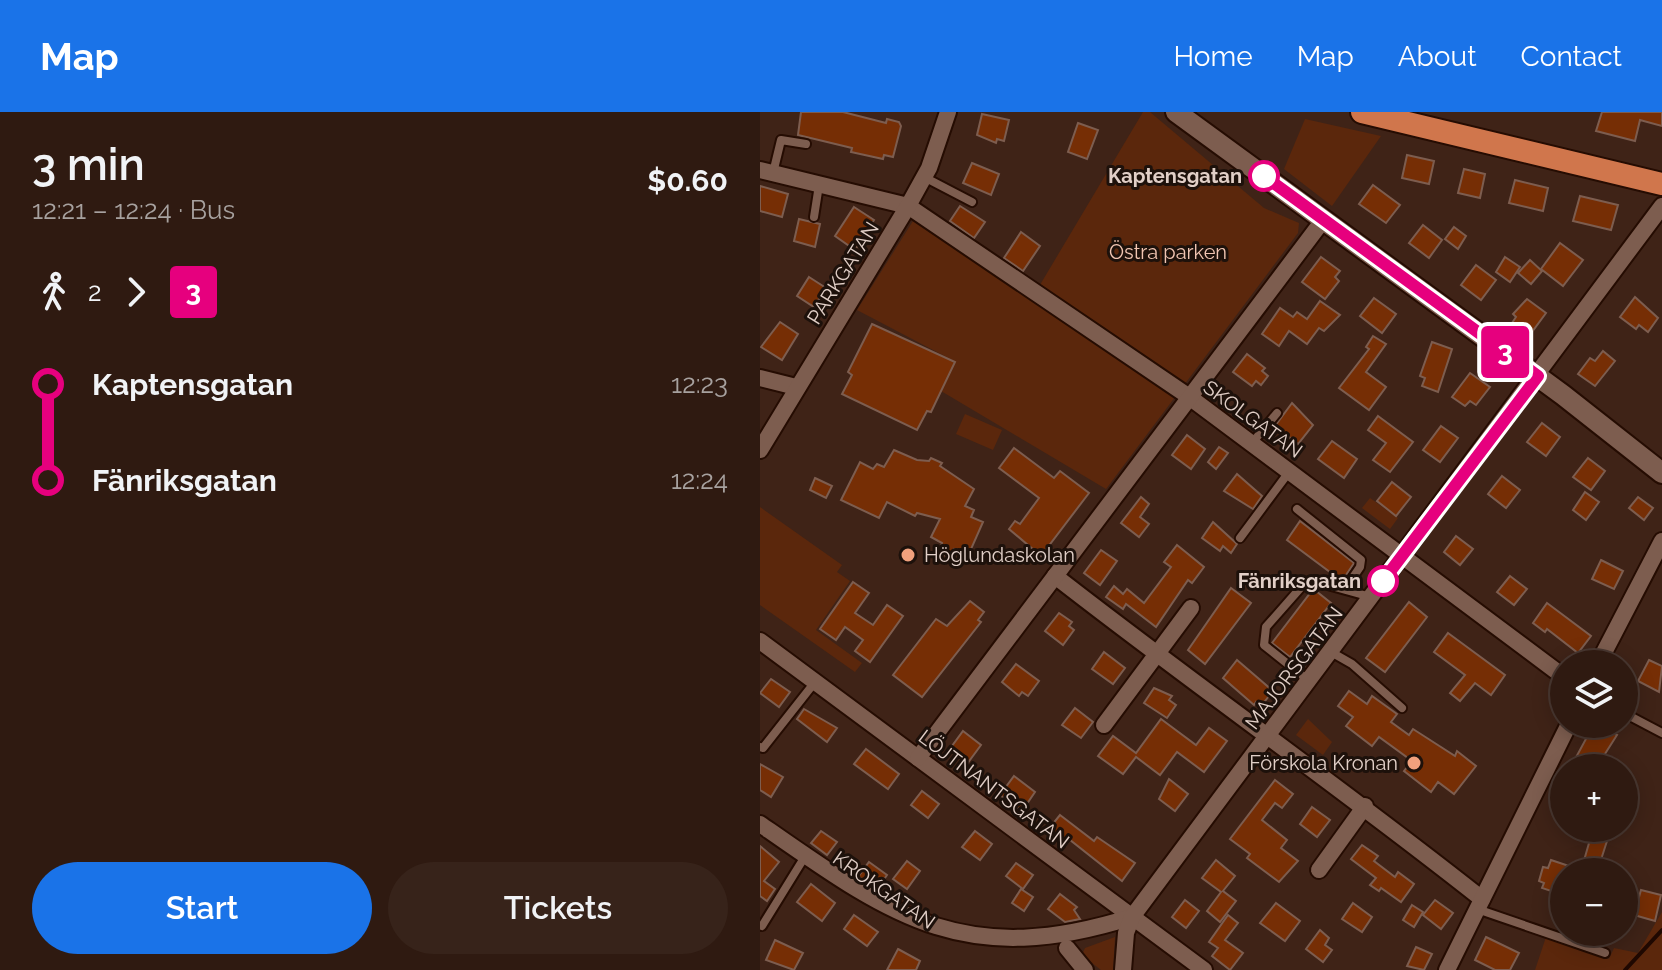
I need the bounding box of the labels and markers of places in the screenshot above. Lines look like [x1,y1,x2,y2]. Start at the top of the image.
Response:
marker: Kaptensgatan [1249,161,1279,191]
place label: Kaptensgatan [1108,164,1242,188]
place label: Höglundaskolan [924,543,1075,567]
marker: Höglundaskolan [899,546,917,564]
marker: Fänriksgatan [1368,566,1398,596]
place label: Fänriksgatan [1238,569,1361,593]
place label: Förskola Kronan [1249,751,1398,775]
marker: Förskola Kronan [1405,754,1423,772]

